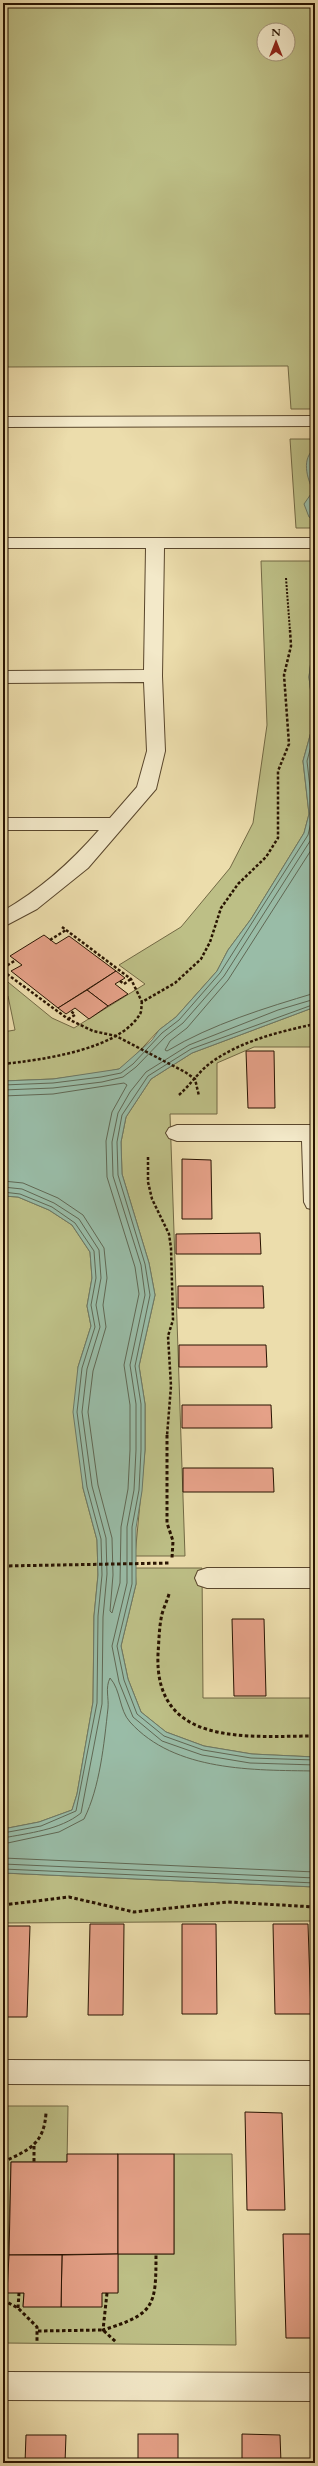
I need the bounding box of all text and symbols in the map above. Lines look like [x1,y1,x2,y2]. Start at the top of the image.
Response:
north arrow [256,22,296,62]
text: N [271,25,281,40]

